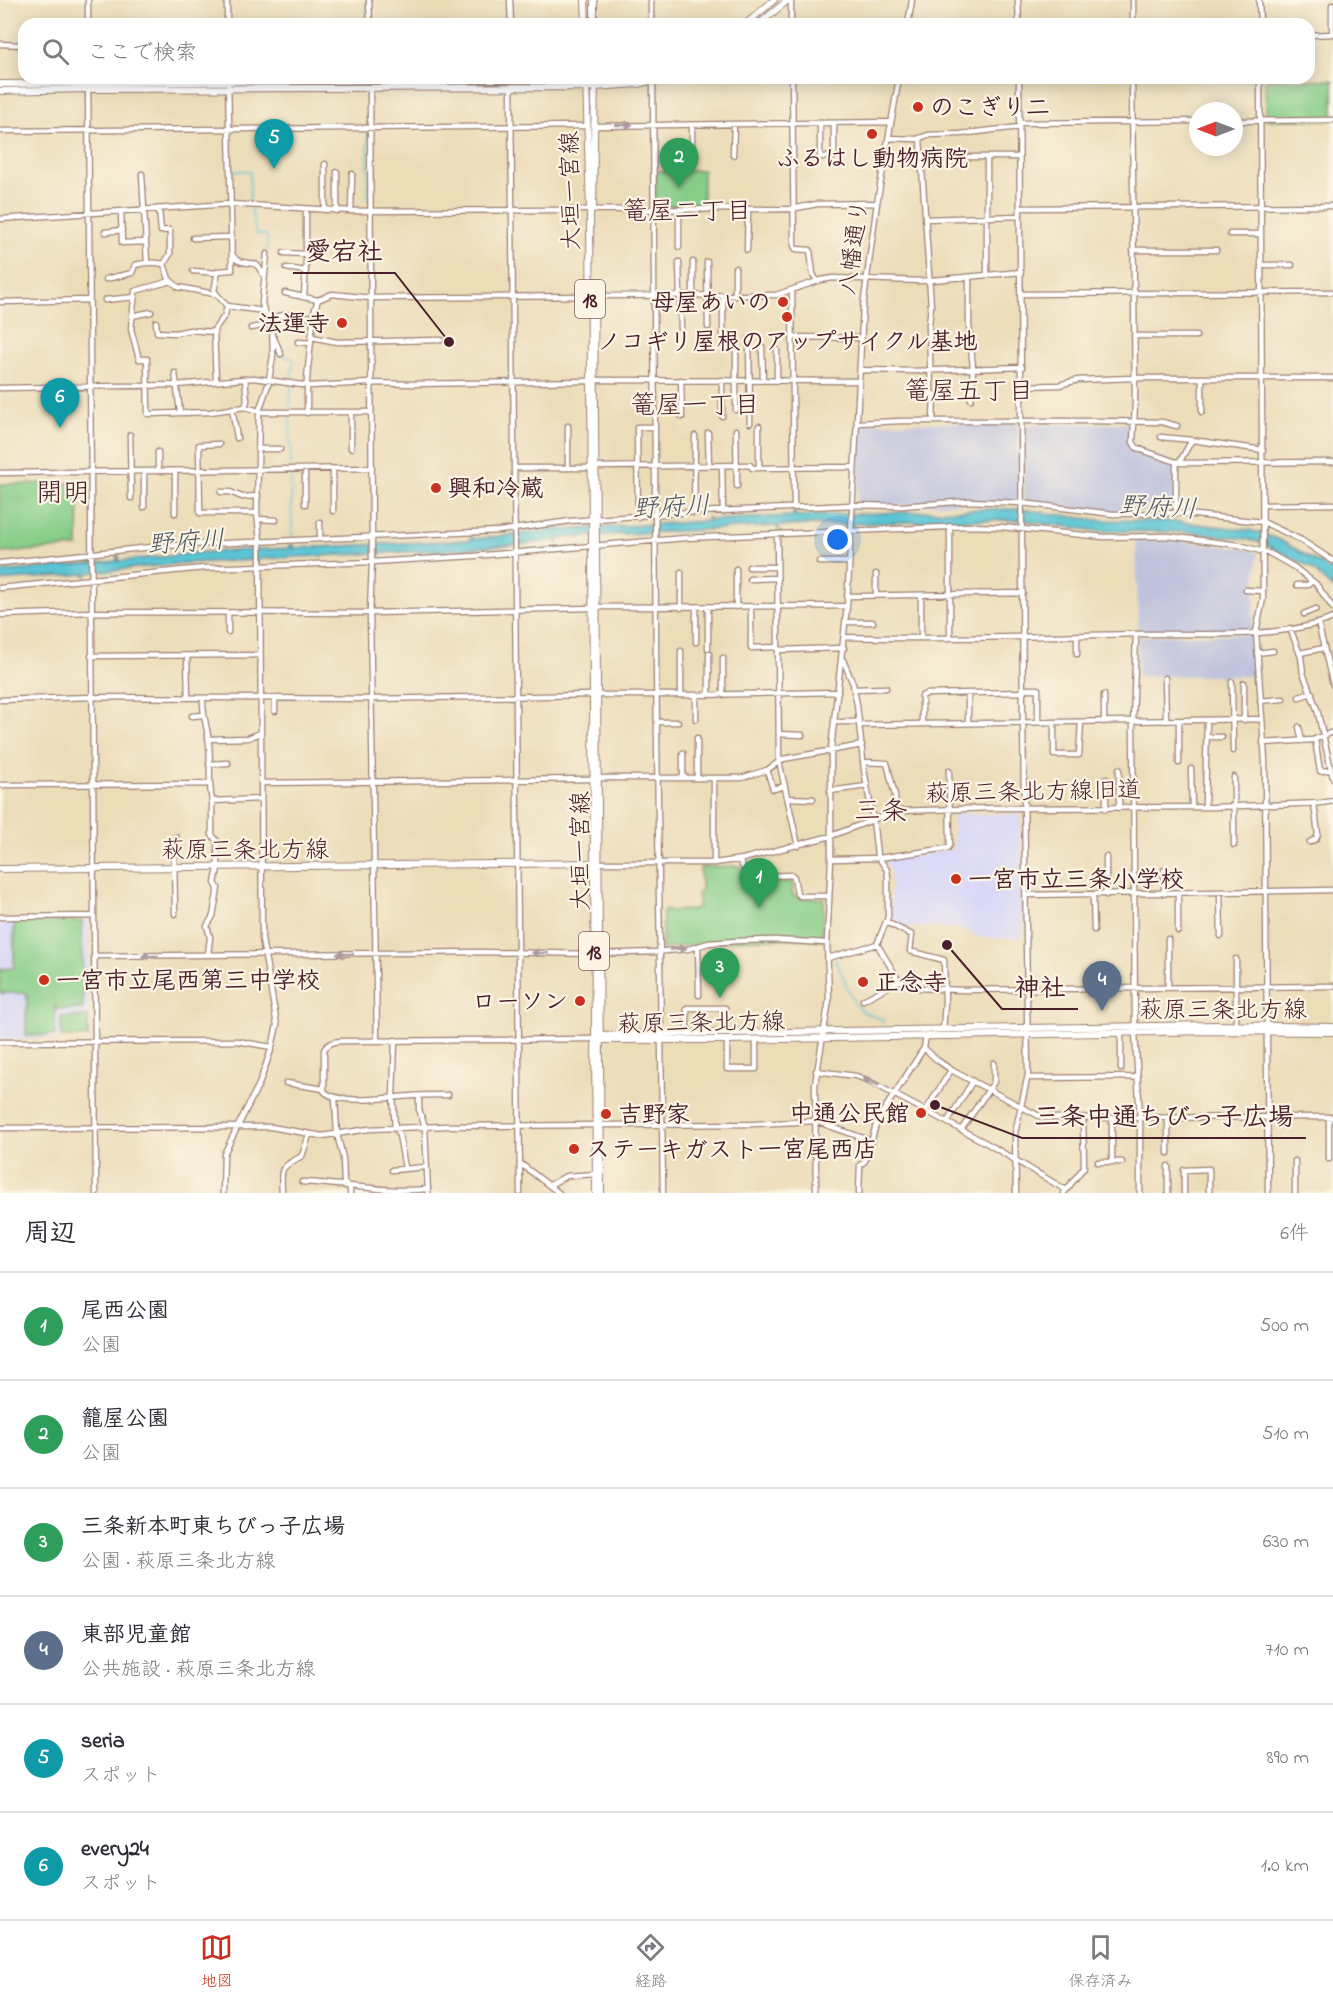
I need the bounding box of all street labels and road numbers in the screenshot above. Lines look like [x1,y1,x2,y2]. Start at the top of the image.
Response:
street label: 大垣一宮線 [554,131,591,251]
street label: 八幡通り [831,197,879,297]
road number: 18 [575,280,605,318]
street label: 萩原三条北方線旧道 [925,774,1141,813]
street label: 大垣一宮線 [565,791,600,911]
street label: 萩原三条北方線 [161,834,329,869]
road number: 18 [579,932,609,970]
street label: 萩原三条北方線 [1139,994,1307,1029]
street label: 萩原三条北方線 [617,1006,785,1043]

